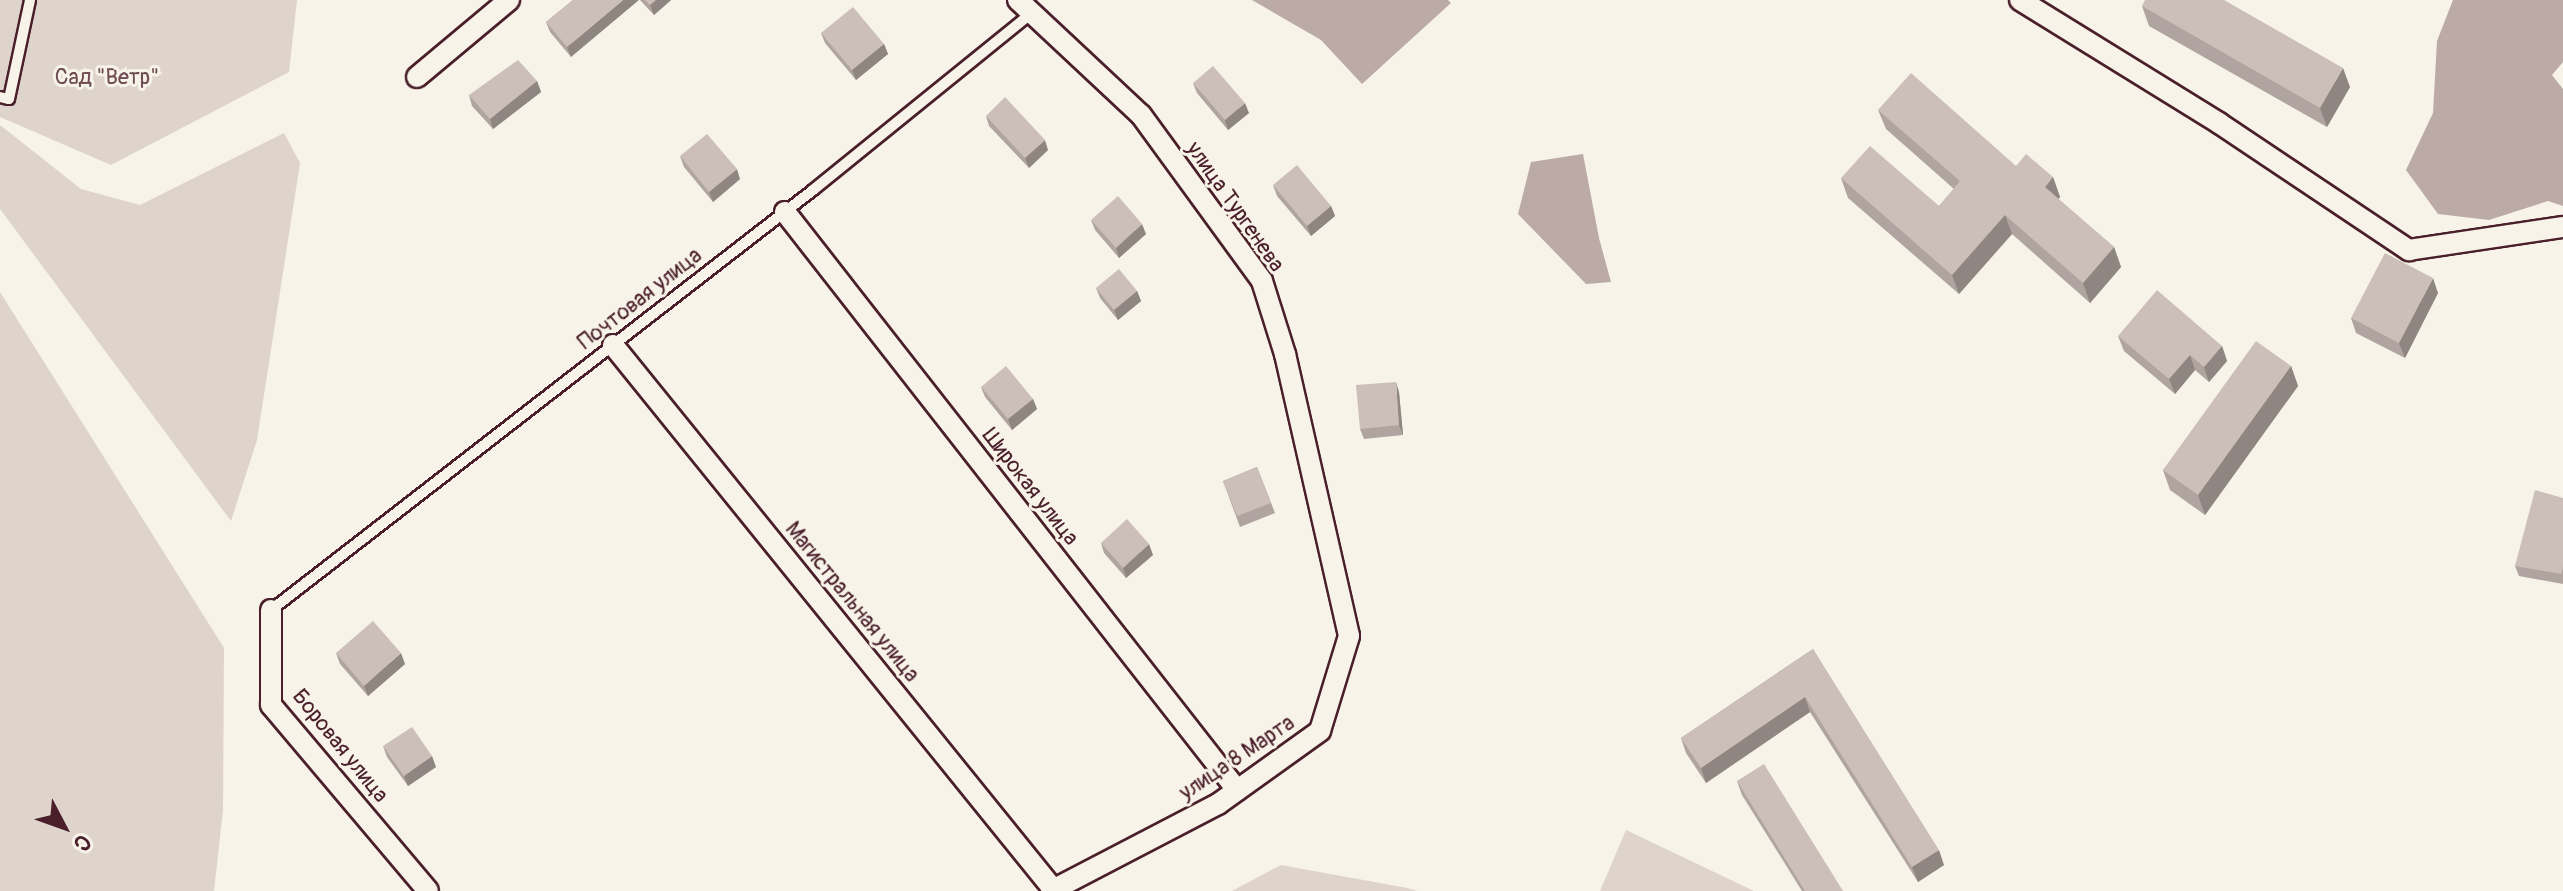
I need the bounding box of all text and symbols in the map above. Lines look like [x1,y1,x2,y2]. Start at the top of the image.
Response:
park label: Сад "Ветр" [55,65,159,91]
street label: улица Тургенева [1180,137,1290,277]
street label: Почтовая улица [573,242,707,356]
street label: Широкая улица [976,423,1084,551]
street label: Магистральная улица [779,517,925,687]
street label: Боровая улица [286,684,394,808]
street label: улица 8 Марта [1174,710,1300,806]
north arrow [24,787,104,867]
text: С [67,828,97,857]

